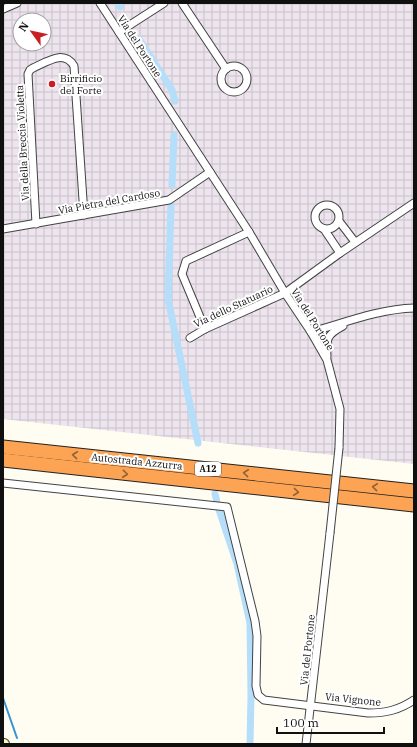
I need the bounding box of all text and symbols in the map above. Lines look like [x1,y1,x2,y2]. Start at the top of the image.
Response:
north arrow [12,12,52,52]
street label: Via del Portone [115,13,164,80]
text: N [15,19,32,34]
place label: Birrificio del Forte [60,72,102,97]
marker: Birrificio del Forte [47,79,57,89]
street label: Via della Breccia Violetta [13,84,32,201]
street label: Via Pietra del Cardoso [57,186,161,217]
street label: Via dello Statuario [192,282,275,331]
street label: Via del Portone [288,286,337,353]
one-way arrow [72,450,78,459]
street label: Autostrada Azzurra [91,450,184,473]
road number: A12 [195,462,221,476]
one-way arrow [122,469,128,478]
one-way arrow [243,469,249,478]
one-way arrow [372,483,378,492]
one-way arrow [293,487,299,496]
street label: Via del Portone [297,614,318,686]
street label: Via Vignone [324,690,382,709]
scale bar [277,709,384,735]
text: 100 m [283,715,319,730]

